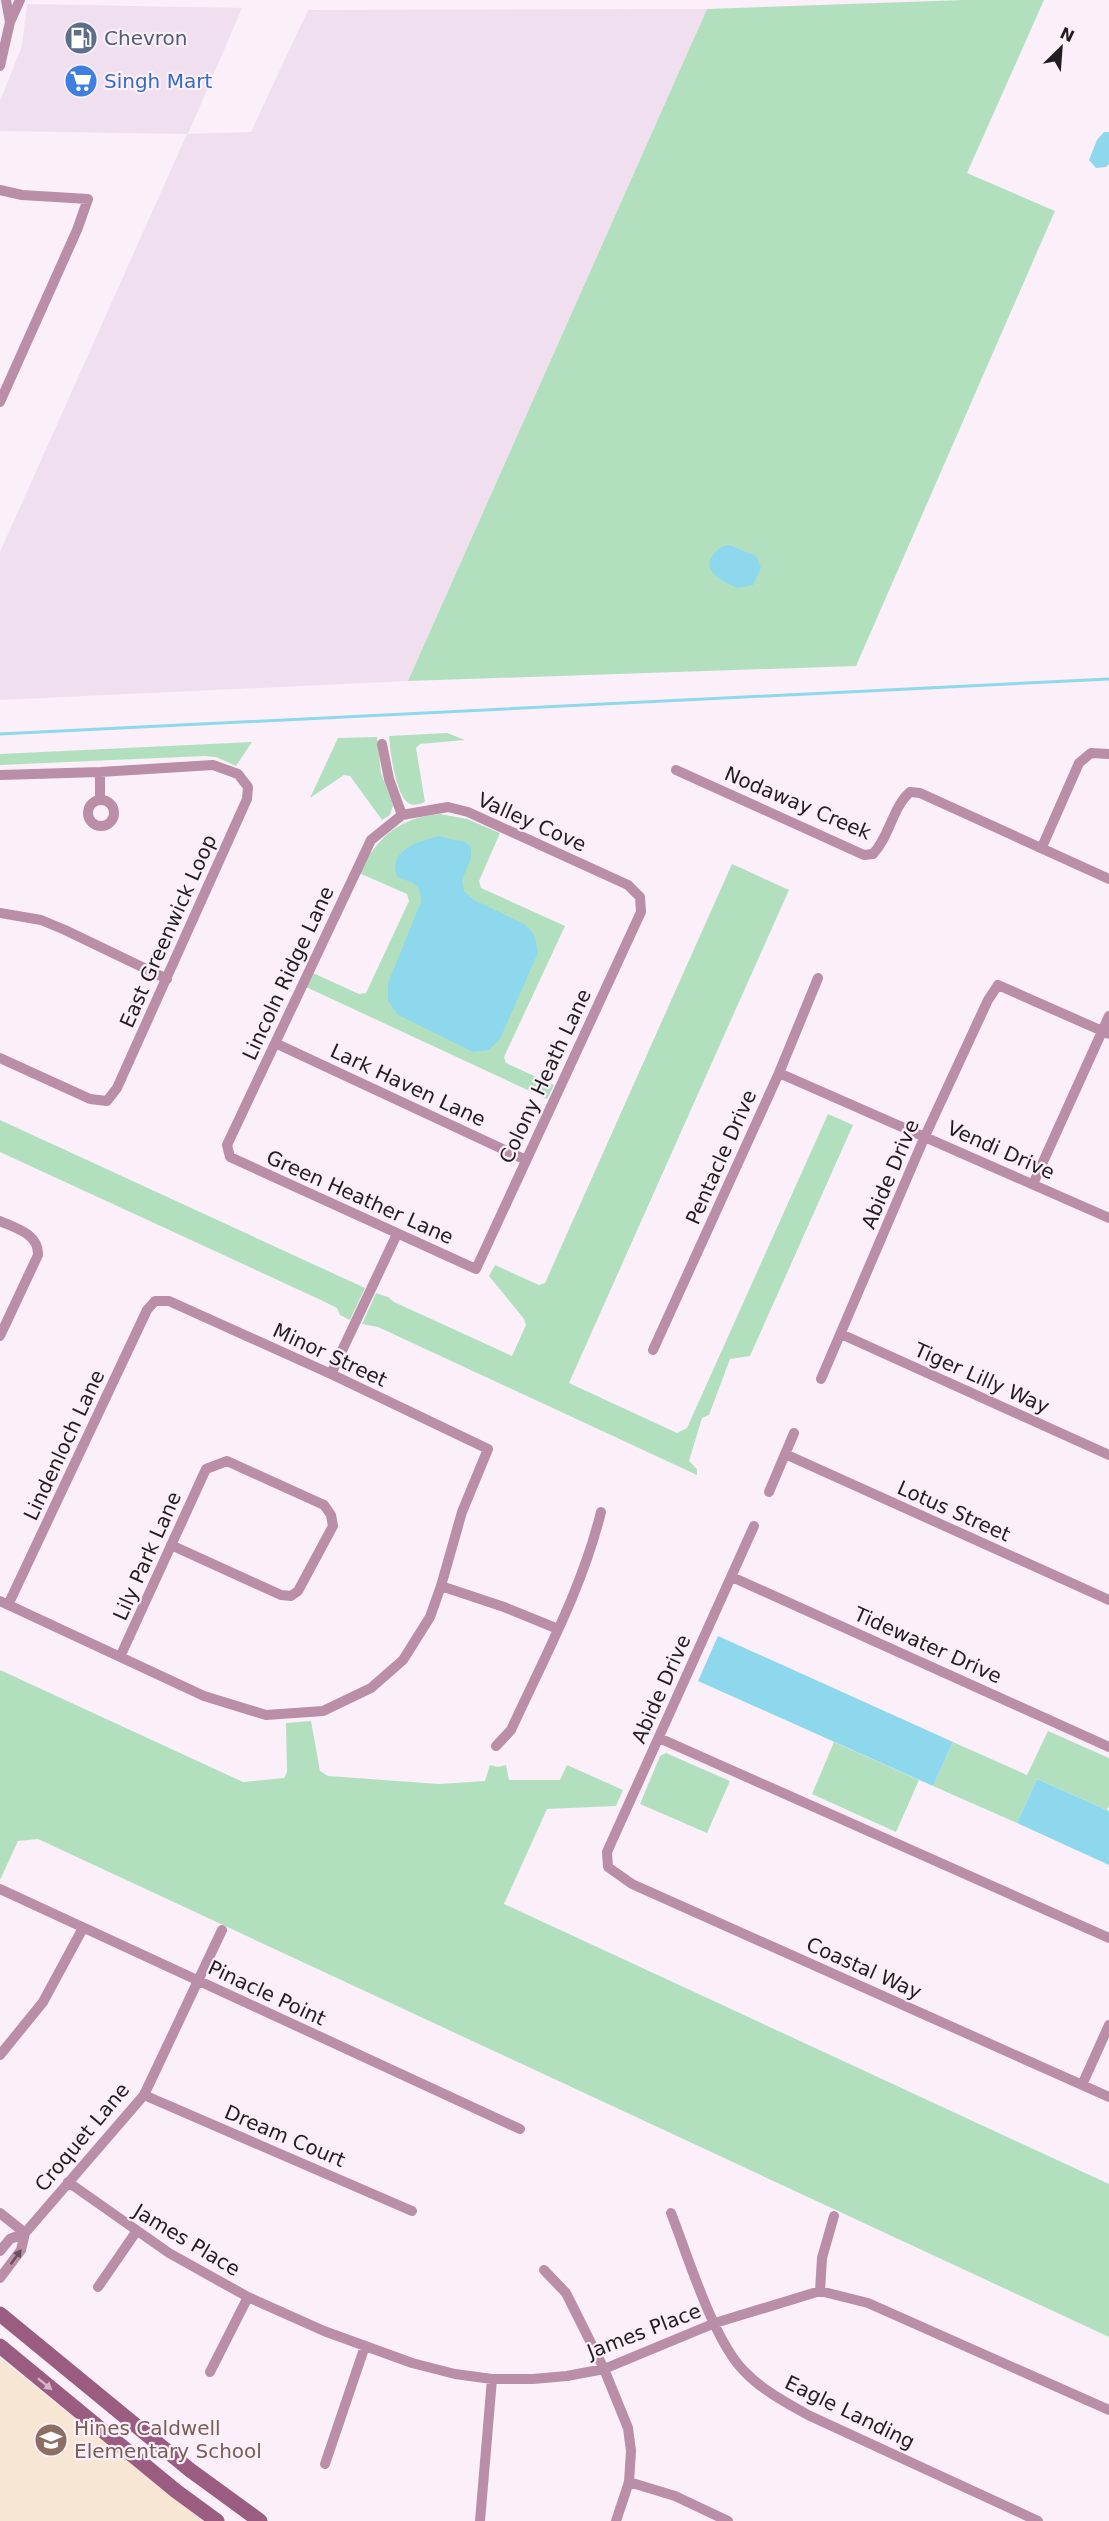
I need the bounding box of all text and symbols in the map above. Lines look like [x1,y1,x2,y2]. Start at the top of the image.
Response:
north arrow [1031,18,1091,78]
fuel station icon: Chevron [63,20,99,56]
text: N [1057,23,1077,46]
place label: Chevron [104,26,187,50]
supermarket icon: Singh Mart [63,63,99,99]
place label: Singh Mart [104,69,212,93]
street label: Nodaway Creek [721,761,875,845]
street label: Valley Cove [474,787,590,857]
street label: East Greenwick Loop [115,831,221,1031]
street label: Lincoln Ridge Lane [237,882,339,1064]
street label: Colony Heath Lane [494,985,596,1167]
street label: Lark Haven Lane [327,1039,489,1131]
street label: Pentacle Drive [681,1086,761,1228]
street label: Abide Drive [856,1116,924,1232]
street label: Vendi Drive [944,1116,1058,1184]
street label: Green Heather Lane [263,1145,457,1249]
street label: Minor Street [269,1318,391,1392]
street label: Tiger Lilly Way [910,1337,1053,1419]
street label: Lindenloch Lane [19,1366,109,1524]
street label: Lotus Street [894,1475,1014,1547]
street label: Lily Park Lane [108,1488,186,1624]
street label: Tidewater Drive [850,1601,1005,1688]
street label: Abide Drive [626,1631,696,1747]
street label: Coastal Way [803,1932,925,2004]
street label: Pinacle Point [204,1955,330,2031]
street label: Croquet Lane [30,2078,134,2196]
street label: Dream Court [221,2100,349,2172]
street label: James Place [128,2198,245,2281]
one-way arrow [10,2249,22,2265]
street label: James Place [582,2298,704,2364]
street label: Eagle Landing [781,2370,919,2454]
one-way arrow [37,2377,53,2390]
place label: Hines Caldwell Elementary School [74,2416,262,2463]
school or university icon: Hines Caldwell Elementary School [33,2422,69,2458]

